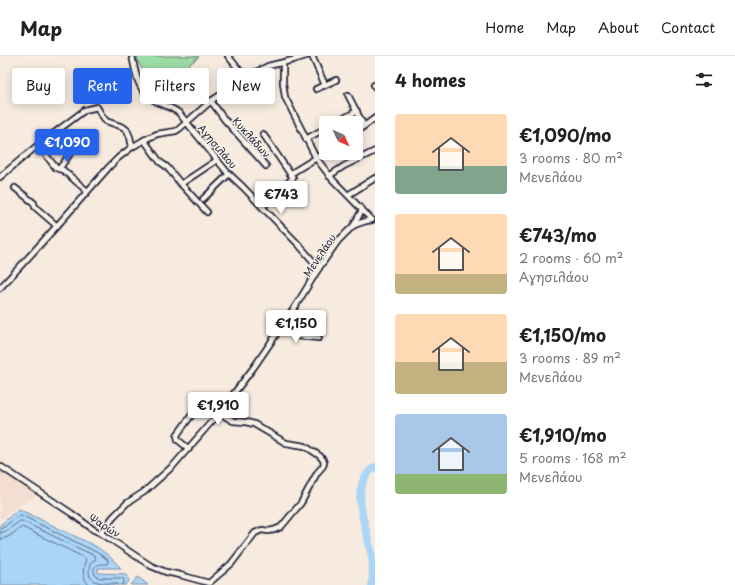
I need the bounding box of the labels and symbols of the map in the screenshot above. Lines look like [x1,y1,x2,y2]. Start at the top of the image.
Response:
street label: Κυκλάδων [230,113,274,161]
north arrow [319,116,363,160]
street label: Αγησιλάου [195,121,241,172]
pin: €1,090 [34,129,100,163]
pin: €743 [257,181,305,215]
street label: Μενελάου [299,230,339,279]
pin: €1,150 [263,310,329,344]
pin: €1,910 [185,392,251,426]
street label: Ψαρών [86,510,124,541]

